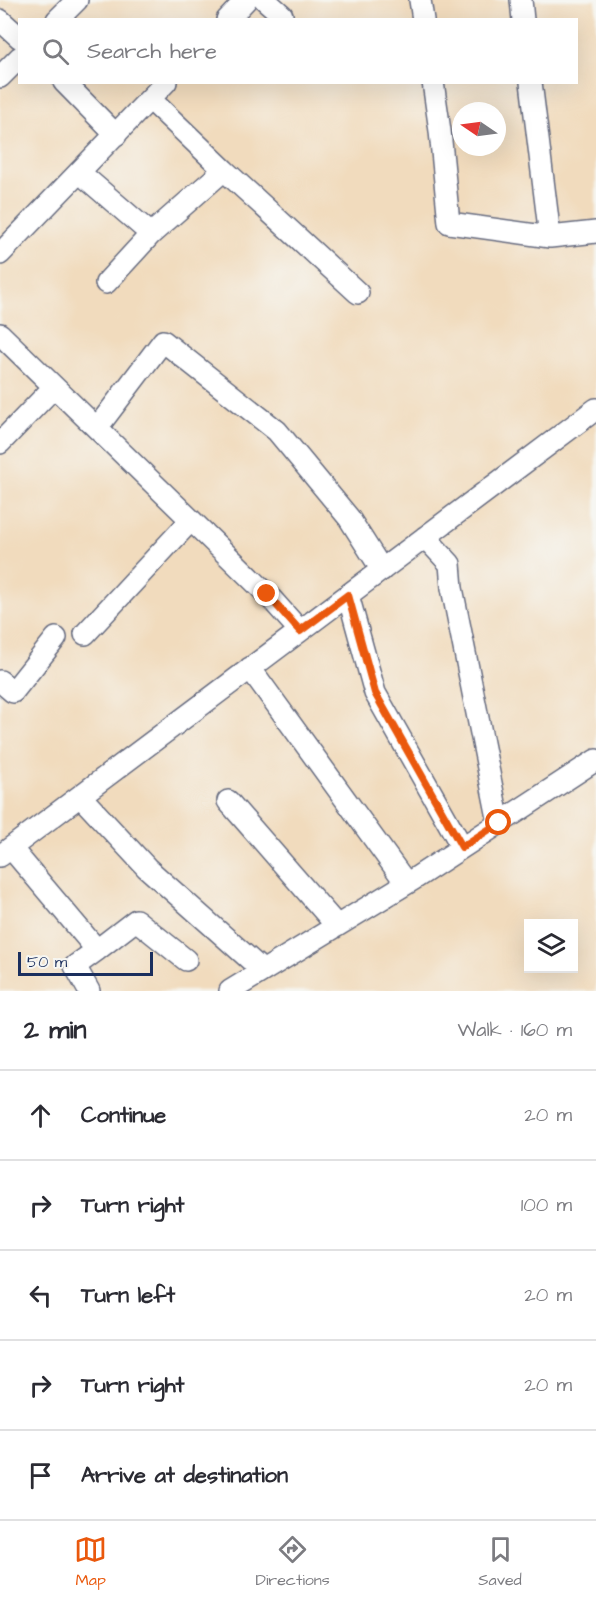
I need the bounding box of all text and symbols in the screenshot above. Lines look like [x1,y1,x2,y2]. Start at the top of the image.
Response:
search box [18,18,578,84]
icon: search [39,35,72,68]
text: Search here [87,36,217,67]
north arrow [452,102,506,156]
route end [253,580,279,606]
route start [485,809,511,835]
map controls [524,919,578,973]
button: layers [524,919,578,973]
scale bar [18,949,153,977]
text: 50 m [27,951,67,973]
text: 2 min [24,1012,86,1048]
text: Walk · 160 m [457,1016,572,1044]
icon: ahead [24,1099,57,1132]
text: Continue [81,1100,166,1131]
text: 20 m [524,1101,572,1129]
icon: right [24,1189,57,1222]
text: Turn right [81,1190,184,1221]
text: 100 m [521,1191,572,1219]
icon: left [24,1279,57,1312]
text: Turn left [81,1280,175,1311]
text: 20 m [524,1281,572,1309]
icon: right [24,1369,57,1402]
text: Turn right [81,1370,184,1401]
text: 20 m [524,1371,572,1399]
icon: arrive [24,1459,57,1492]
text: Arrive at destination [81,1460,288,1491]
tab: Map [74,1533,107,1591]
tab: Directions [256,1533,330,1591]
tab: Saved [478,1533,522,1591]

